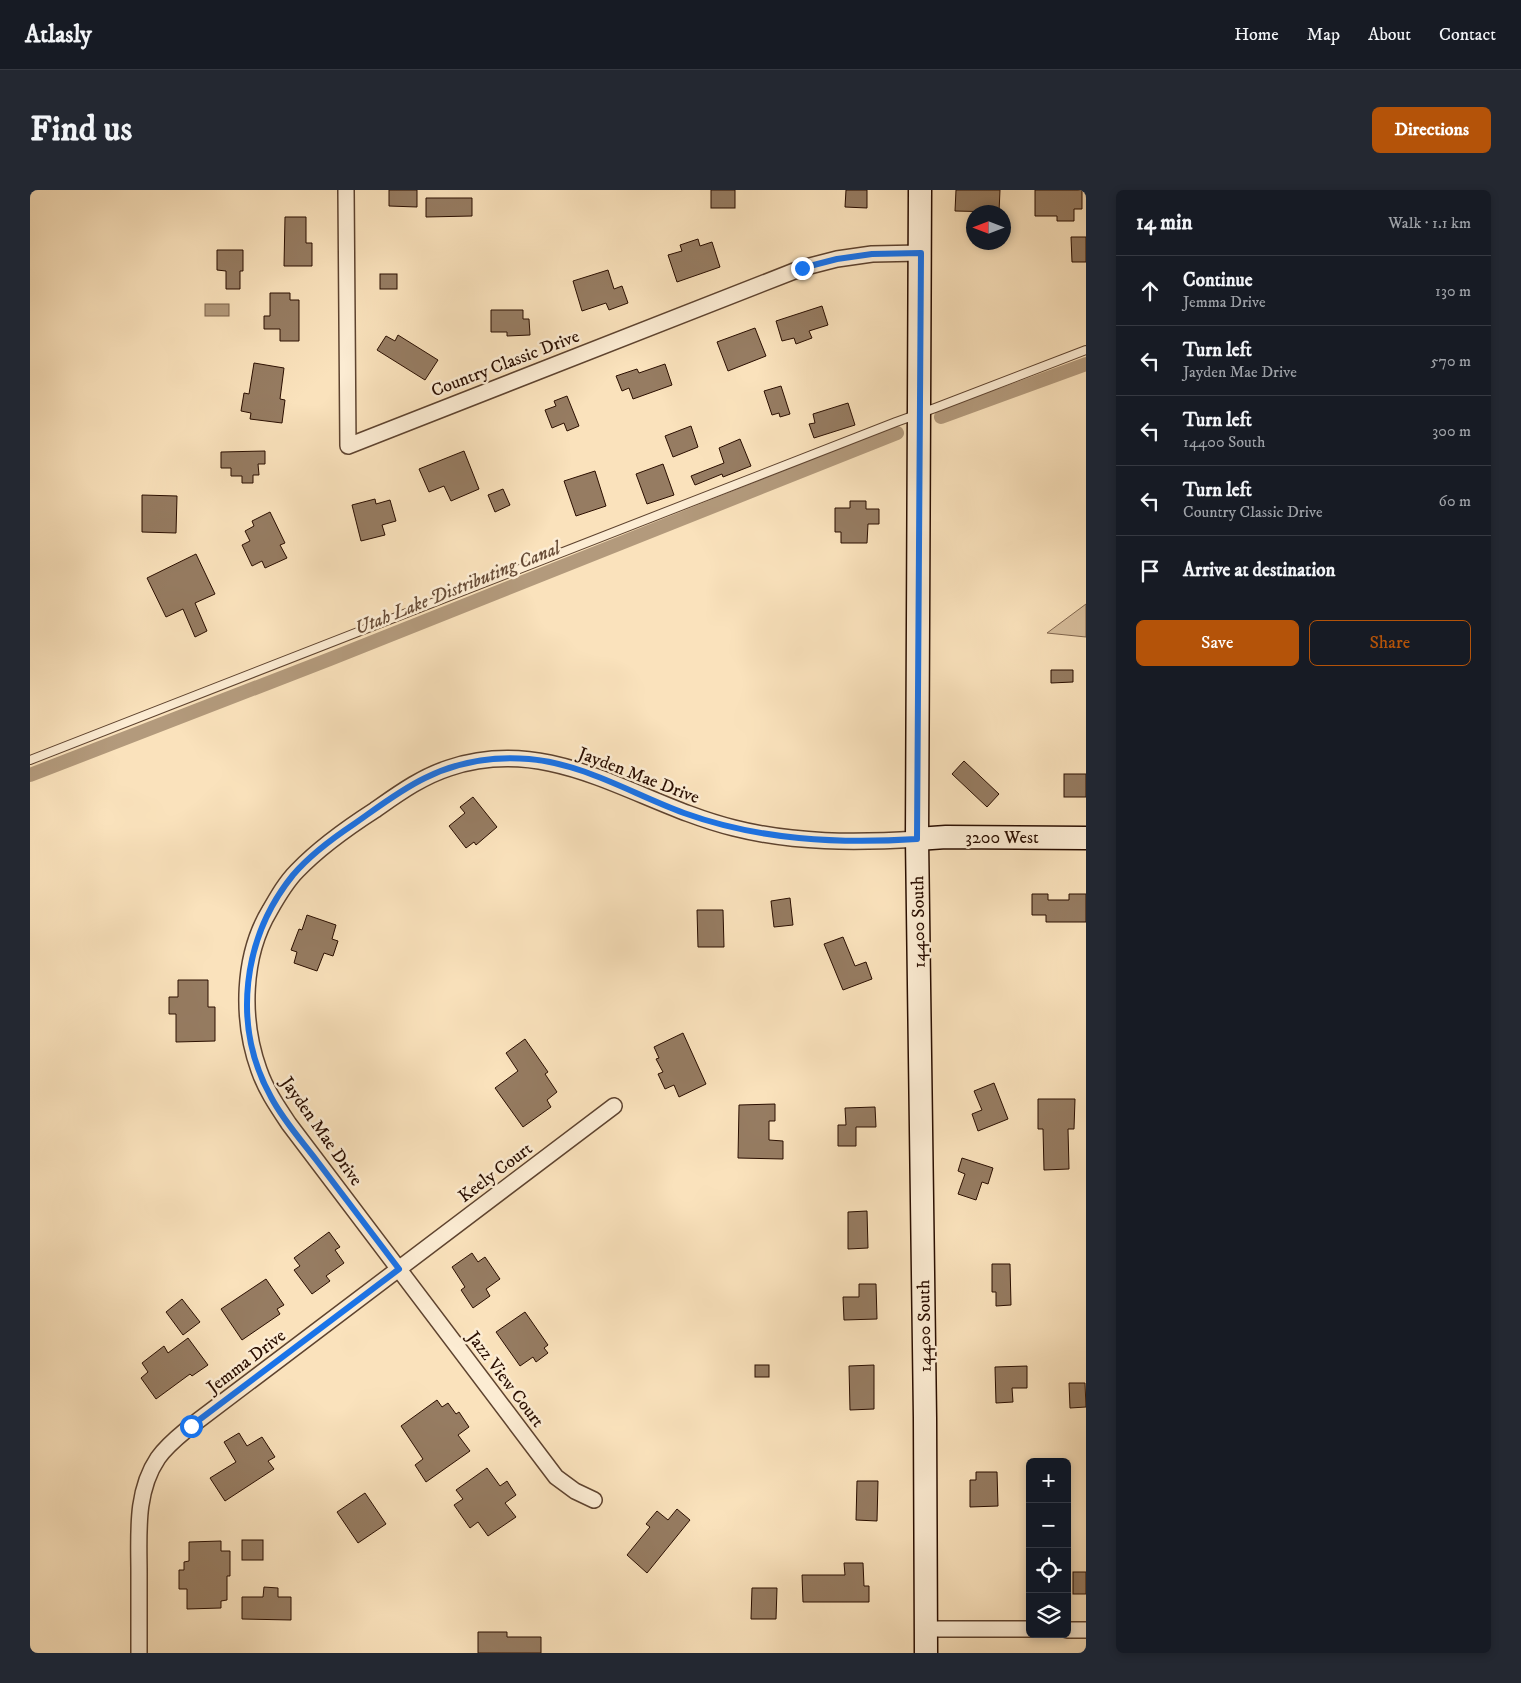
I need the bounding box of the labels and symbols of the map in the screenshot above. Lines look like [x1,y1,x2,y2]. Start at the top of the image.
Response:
north arrow [966,205,1011,250]
route end [791,257,814,280]
street label: Country Classic Drive [428,326,583,402]
water label: Utah Lake Distributing Canal [351,536,566,640]
street label: Jayden Mae Drive [573,742,702,809]
street label: 3200 West [965,827,1039,849]
street label: 14400 South [907,875,931,968]
street label: Jayden Mae Drive [274,1071,367,1190]
street label: Keely Court [454,1138,537,1208]
street label: 14400 South [913,1279,937,1372]
street label: Jemma Drive [201,1325,290,1400]
street label: Jazz View Court [461,1326,549,1432]
route start [180,1415,203,1438]

